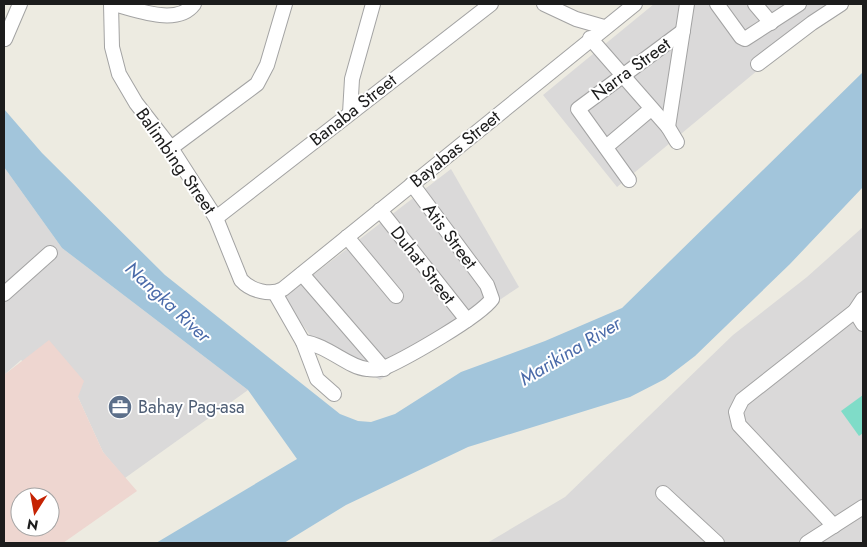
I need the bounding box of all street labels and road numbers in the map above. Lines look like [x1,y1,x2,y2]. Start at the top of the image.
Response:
street label: Narra Street [586,31,676,107]
street label: Banaba Street [304,67,403,152]
street label: Balimbing Street [130,103,223,220]
street label: Bayabas Street [404,104,506,194]
street label: Atis Street [417,198,484,275]
street label: Duhat Street [384,221,462,310]

